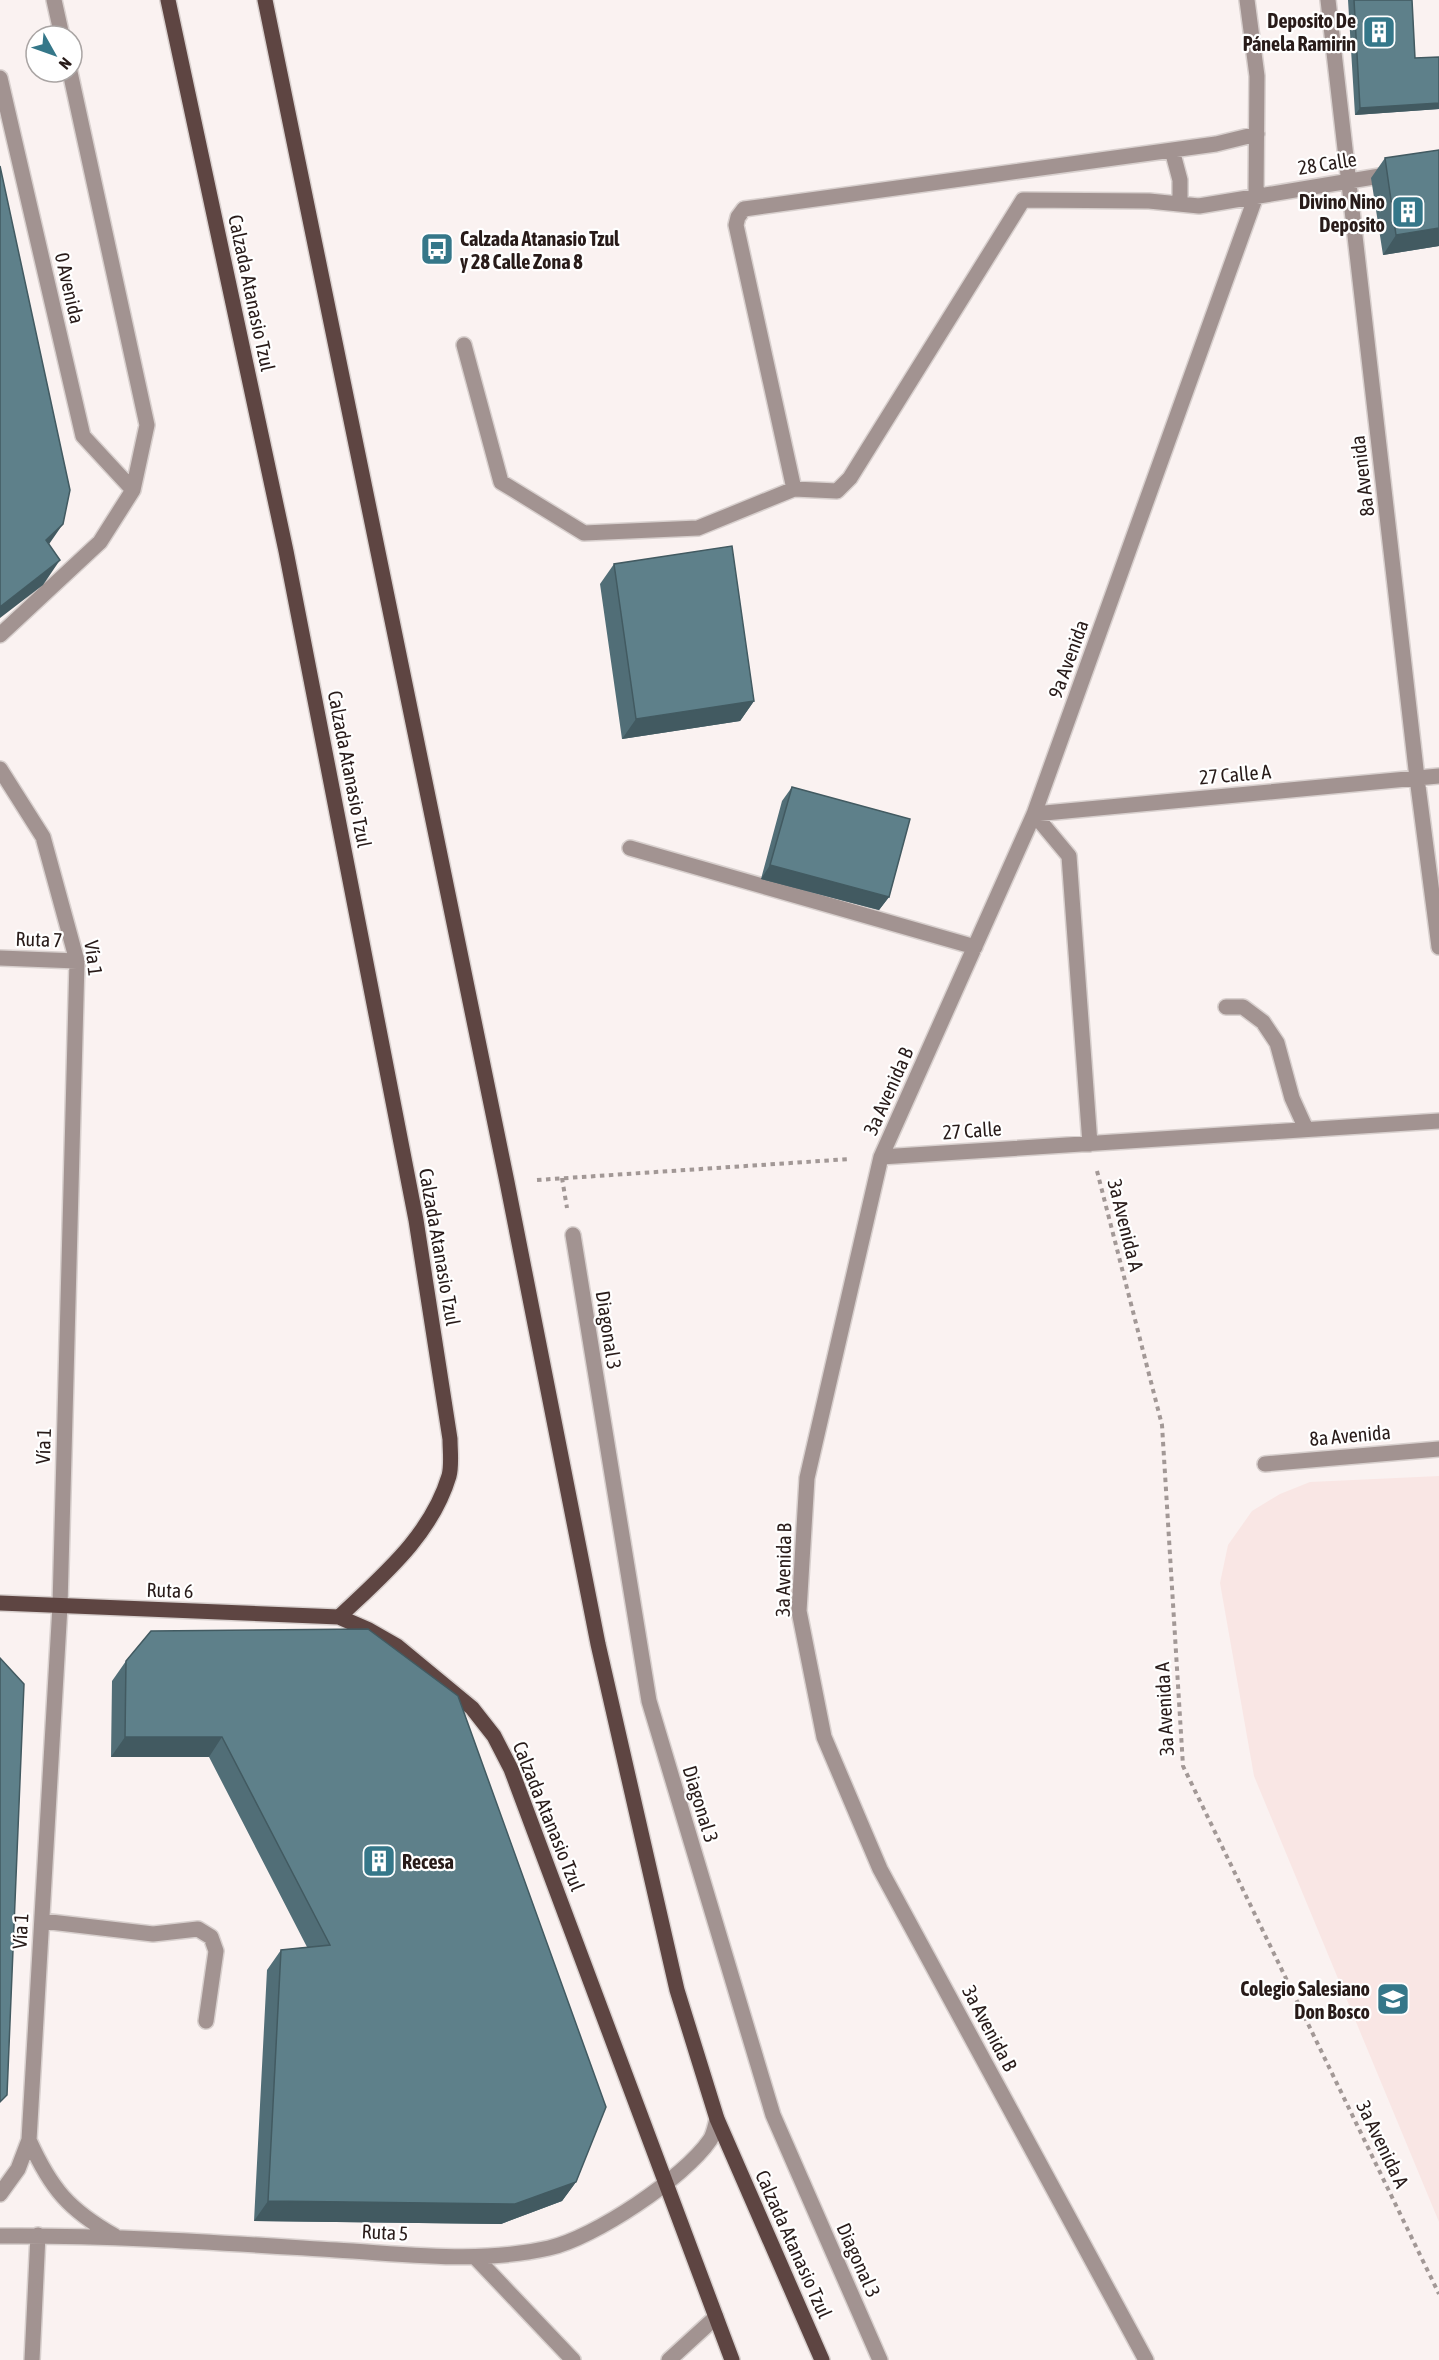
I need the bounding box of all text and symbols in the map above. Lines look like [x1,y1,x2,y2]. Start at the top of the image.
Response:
place label: Deposito De Pánela Ramirin [1243,9,1356,55]
building icon: Deposito De Pánela Ramirin [1361,14,1397,50]
north arrow [24,24,84,84]
text: N [56,54,75,73]
street label: 28 Calle [1296,147,1358,179]
place label: Divino Nino Deposito [1299,190,1385,236]
building icon: Divino Nino Deposito [1390,194,1426,230]
street label: Calzada Atanasio Tzul [224,213,280,374]
place label: Calzada Atanasio Tzul y 28 Calle Zona 8 [460,227,620,273]
bus stop icon: Calzada Atanasio Tzul y 28 Calle Zona 8 [419,231,455,267]
street label: 0 Avenida [51,250,89,326]
street label: 8a Avenida [1346,434,1378,518]
street label: 9a Avenida [1043,617,1093,701]
street label: Calzada Atanasio Tzul [324,689,377,850]
street label: 27 Calle A [1198,759,1272,789]
street label: Ruta 7 [15,927,63,951]
street label: Vía 1 [80,939,108,977]
street label: 3a Avenida B [858,1043,918,1138]
street label: 27 Calle [942,1116,1002,1144]
street label: Calzada Atanasio Tzul [415,1167,465,1328]
street label: 3a Avenida A [1103,1177,1149,1274]
street label: Diagonal 3 [591,1289,627,1371]
street label: 8a Avenida [1308,1420,1392,1450]
street label: Vía 1 [31,1428,55,1464]
street label: 3a Avenida B [771,1522,795,1617]
street label: Ruta 6 [146,1578,194,1602]
street label: 3a Avenida A [1150,1661,1178,1757]
street label: Calzada Atanasio Tzul [508,1738,590,1895]
street label: Diagonal 3 [678,1763,724,1845]
building icon: Recesa [361,1843,397,1879]
place label: Recesa [402,1850,454,1873]
street label: Vía 1 [8,1913,32,1949]
place label: Colegio Salesiano Don Bosco [1240,1977,1370,2023]
street label: 3a Avenida B [958,1981,1022,2075]
school or university icon: Colegio Salesiano Don Bosco [1375,1981,1411,2017]
street label: 3a Avenida A [1352,2097,1414,2191]
street label: Calzada Atanasio Tzul [751,2167,837,2322]
street label: Ruta 5 [361,2219,409,2245]
street label: Diagonal 3 [832,2219,886,2301]

